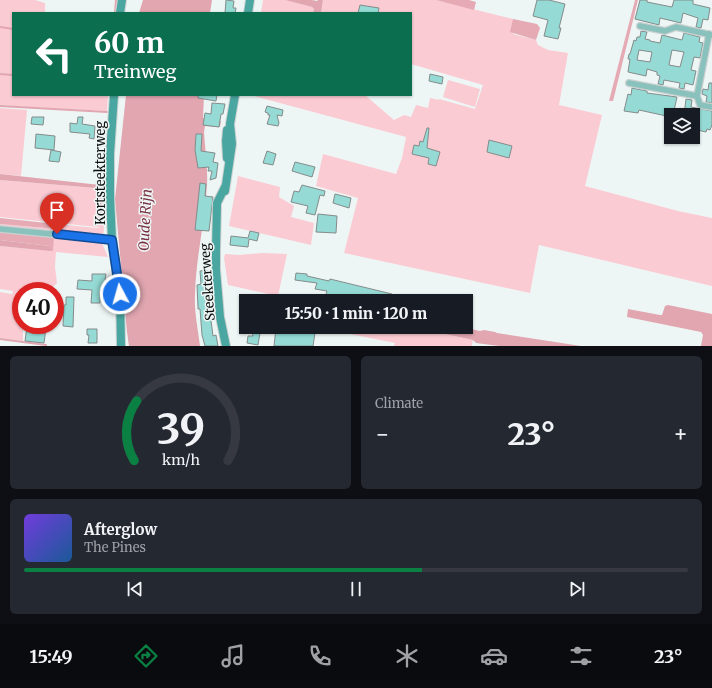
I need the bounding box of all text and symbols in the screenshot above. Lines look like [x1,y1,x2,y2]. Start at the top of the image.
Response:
text: 60 m [94,25,164,61]
icon: left [28,28,80,80]
text: Treinweg [94,60,176,83]
map controls [664,108,700,144]
button: layers [664,108,700,144]
street label: Kortsteekterweg [92,121,109,225]
water label: Oude Rijn [134,189,156,251]
pin [40,193,74,234]
icon: arrive [46,199,68,221]
street label: Steekterweg [196,242,219,321]
position arrow [99,273,141,315]
speed limit sign: 40 [12,282,64,334]
text: 15:50 · 1 min · 120 m [285,304,427,323]
text: Climate [375,395,423,412]
text: 39 [156,402,205,454]
text: 23° [508,415,555,453]
text: − [375,420,390,448]
text: + [673,420,688,448]
text: km/h [162,450,200,468]
text: Afterglow [84,520,157,539]
text: The Pines [84,539,146,556]
icon: previous [124,578,146,600]
icon: pause [345,578,367,600]
icon: next [566,578,588,600]
icon: directions [132,642,160,670]
icon: music [219,642,247,670]
icon: phone [306,642,334,670]
icon: climate [393,642,421,670]
icon: car [480,642,508,670]
icon: filters [567,642,595,670]
text: 15:49 [30,645,73,668]
text: 23° [654,645,682,668]

